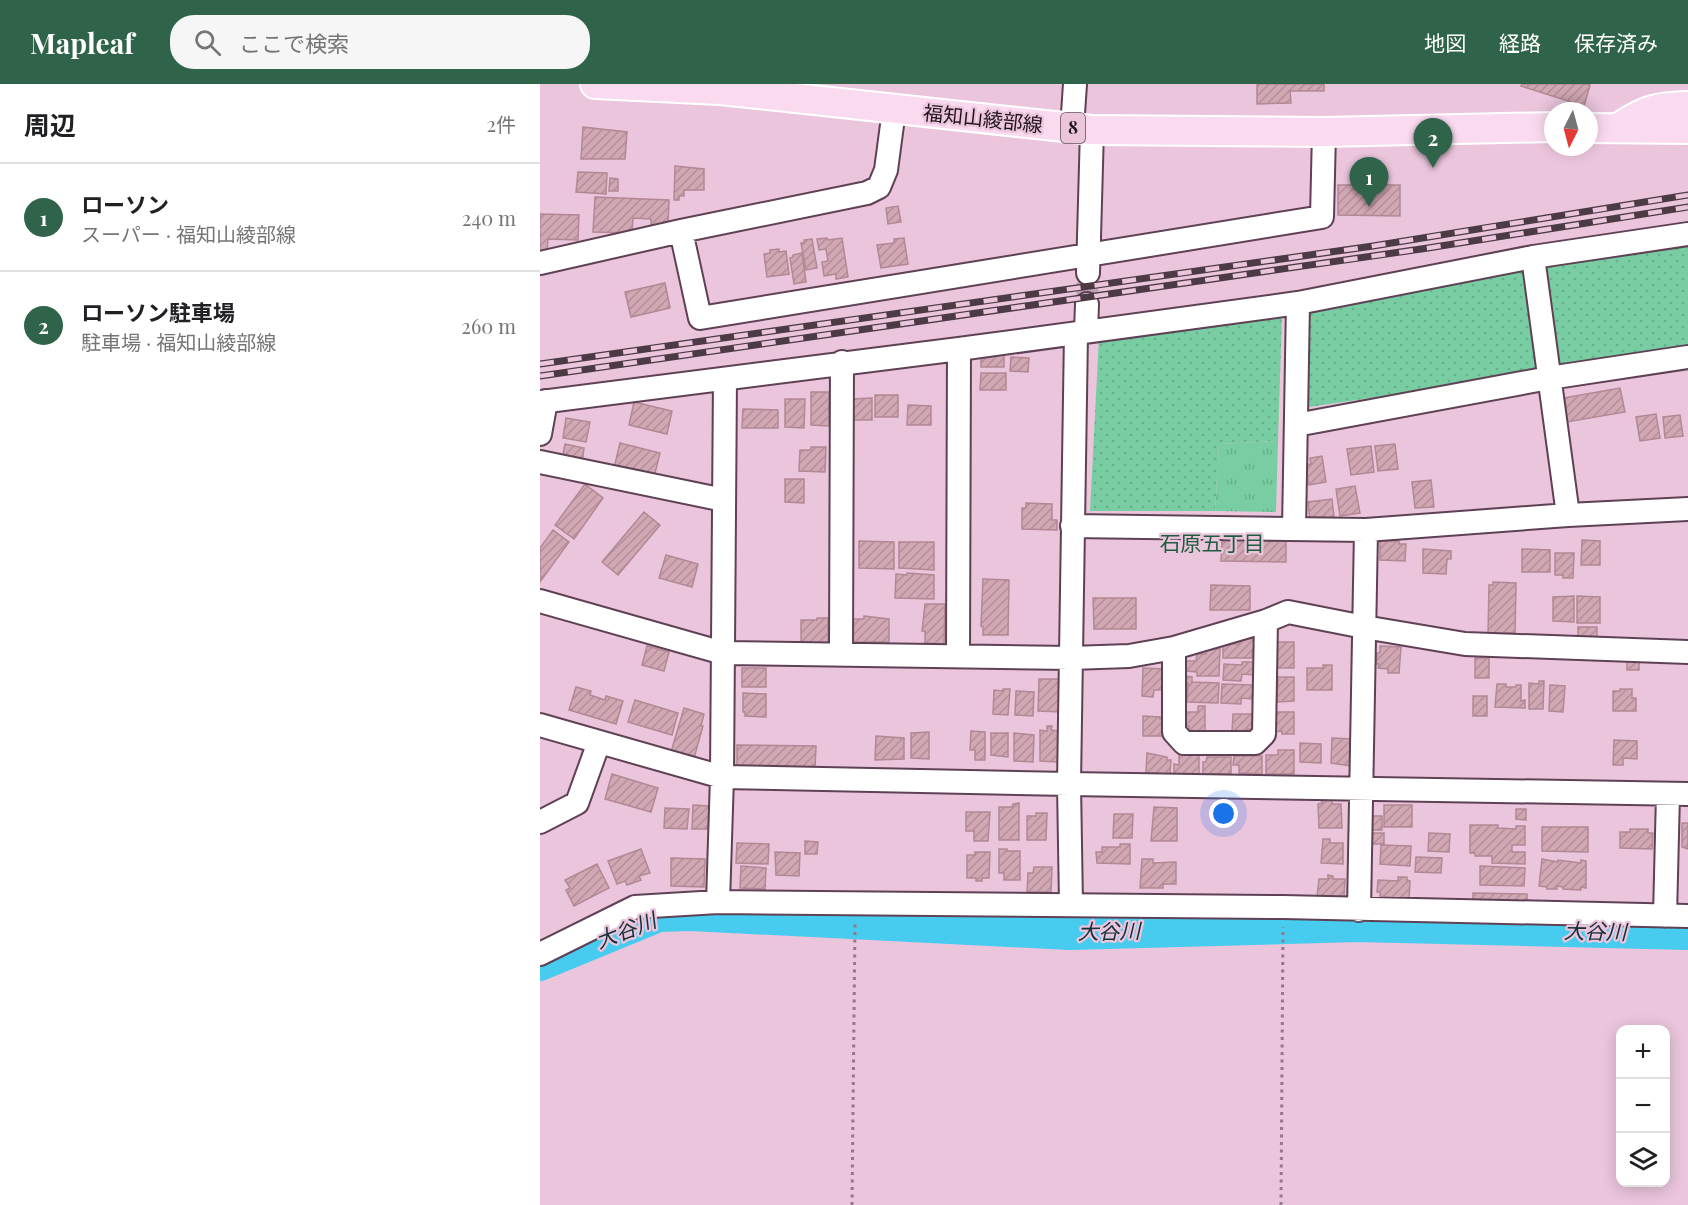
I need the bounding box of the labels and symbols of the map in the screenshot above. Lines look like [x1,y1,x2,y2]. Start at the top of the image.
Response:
street label: 福知山綾部線 [922,98,1044,137]
north arrow [1544,102,1598,156]
road number: 8 [1061,113,1085,143]
pin: 2 [1414,118,1452,168]
pin: 1 [1350,158,1388,207]
district label: 石原五丁目 [1160,528,1265,556]
your location [1209,799,1238,828]
water label: 大谷川 [591,904,662,953]
water label: 大谷川 [1077,915,1143,945]
water label: 大谷川 [1563,915,1629,945]

